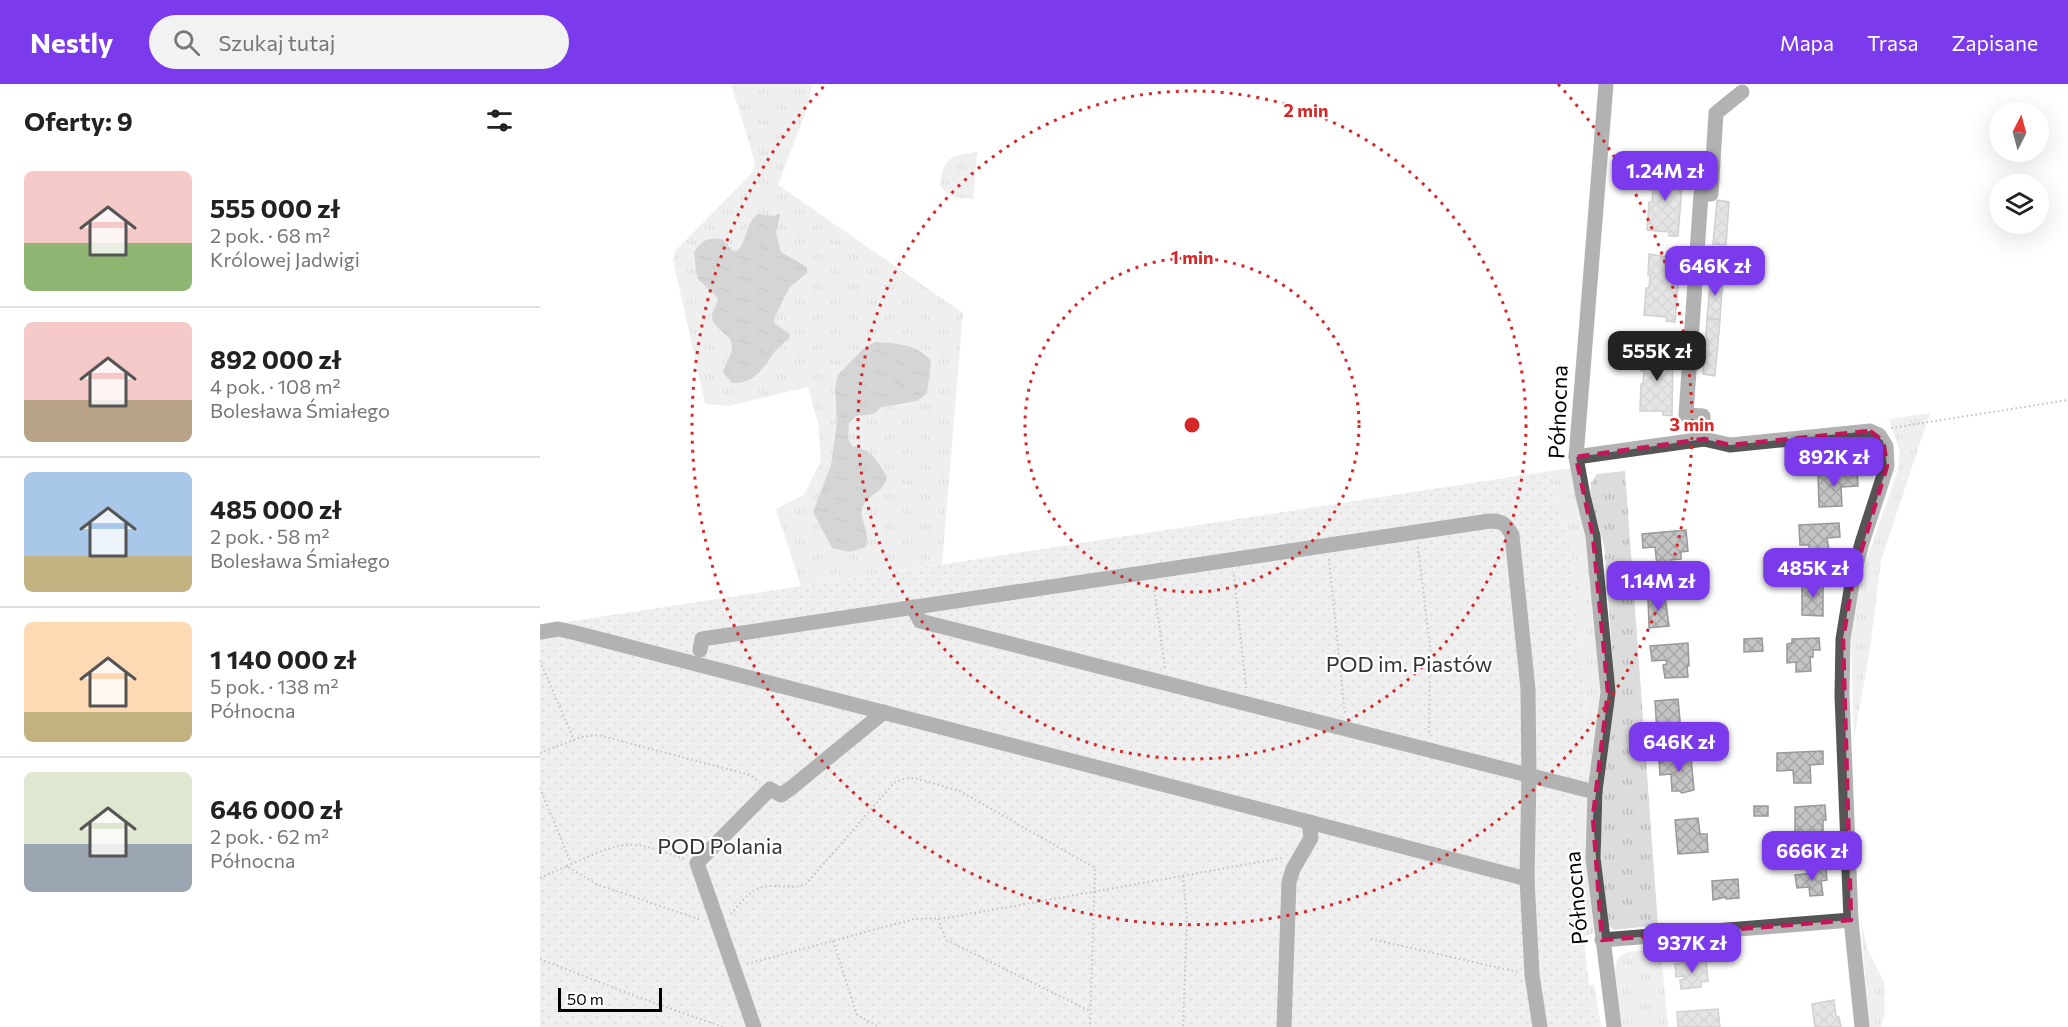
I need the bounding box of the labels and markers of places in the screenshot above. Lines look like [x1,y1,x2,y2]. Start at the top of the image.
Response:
pin: 1.24M zł [1603,151,1727,202]
pin: 646K zł [1660,246,1770,297]
pin: 555K zł [1602,331,1712,382]
centre of rings [1182,415,1202,435]
pin: 892K zł [1779,437,1889,488]
pin: 485K zł [1758,548,1868,599]
pin: 1.14M zł [1596,561,1720,612]
pin: 646K zł [1624,722,1734,773]
pin: 666K zł [1757,831,1867,882]
pin: 937K zł [1637,923,1747,974]

